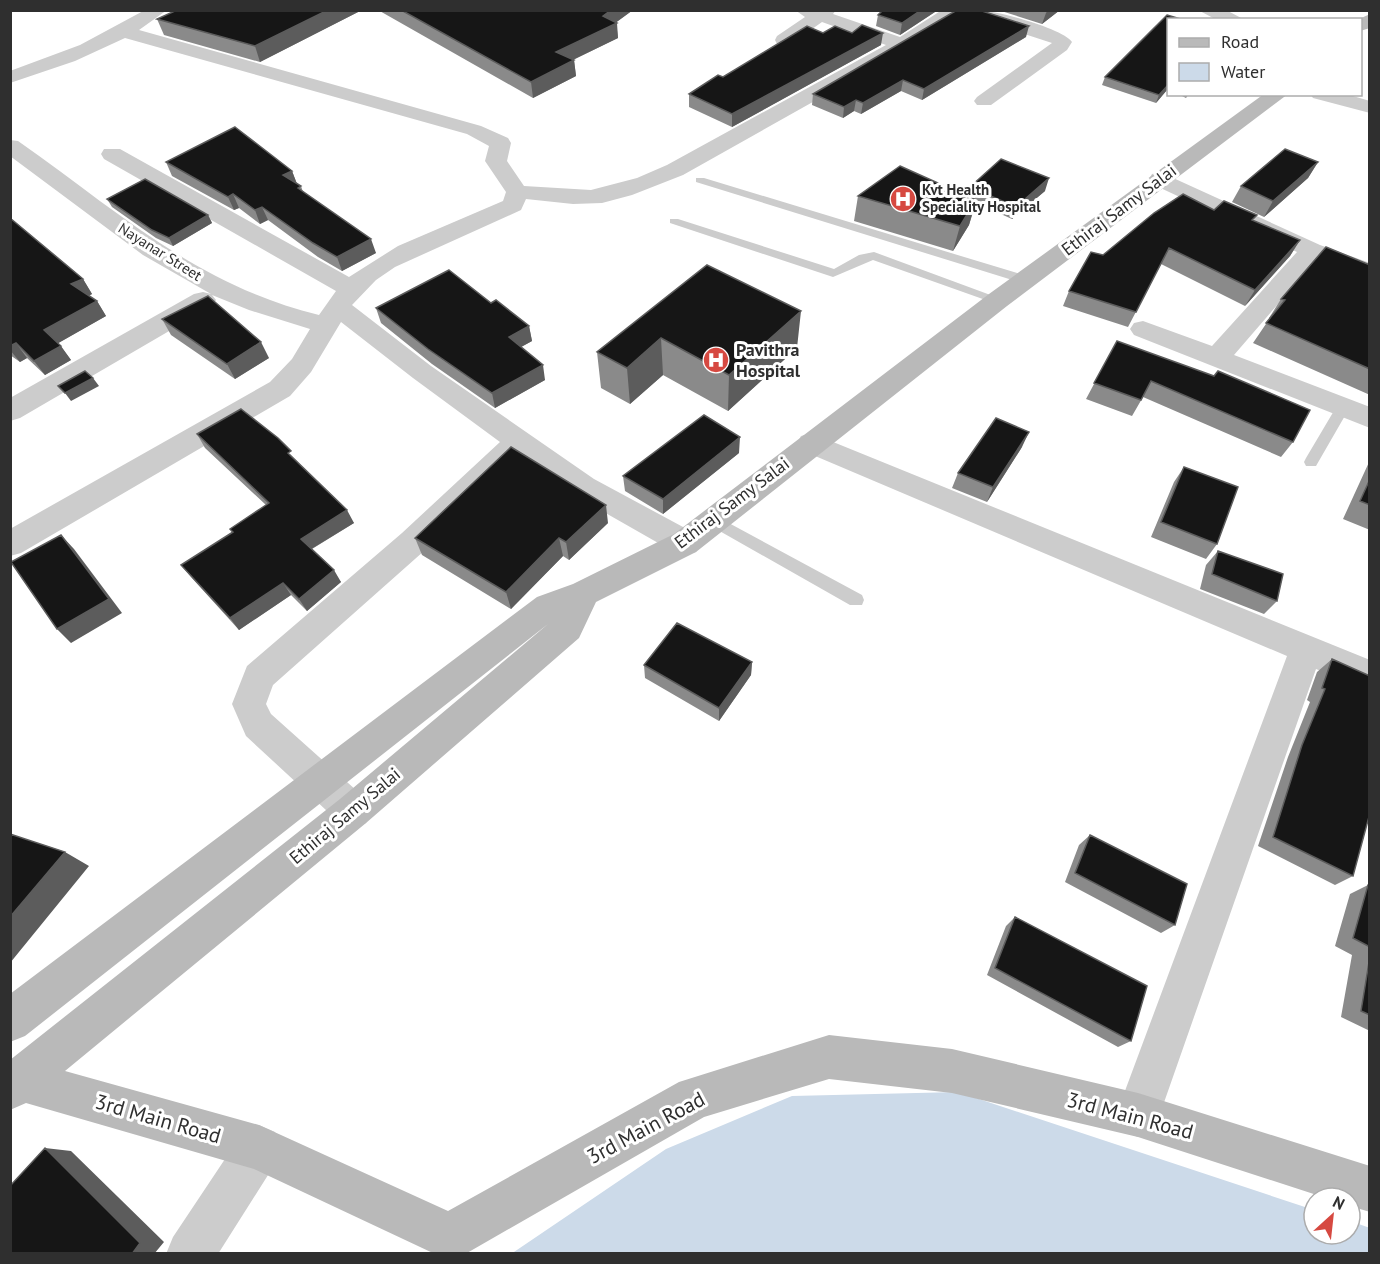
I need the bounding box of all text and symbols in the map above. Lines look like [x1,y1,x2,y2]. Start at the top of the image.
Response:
legend [1167,18,1362,96]
text: Road [1221,30,1259,53]
text: Water [1221,60,1265,83]
street label: Ethiraj Samy Salai [1057,159,1181,260]
place label: Kvt Health Speciality Hospital [922,180,1041,216]
hospital icon: Kvt Health Speciality Hospital [888,184,918,214]
street label: Nayanar Street [115,218,206,285]
place label: Pavithra Hospital [736,338,801,382]
hospital icon: Pavithra Hospital [701,345,731,375]
street label: Ethiraj Samy Salai [670,452,794,553]
street label: Ethiraj Samy Salai [284,762,405,869]
street label: 3rd Main Road [582,1085,709,1170]
street label: 3rd Main Road [1064,1086,1196,1145]
street label: 3rd Main Road [92,1088,224,1149]
north arrow [1302,1186,1362,1246]
text: N [1330,1191,1348,1214]

